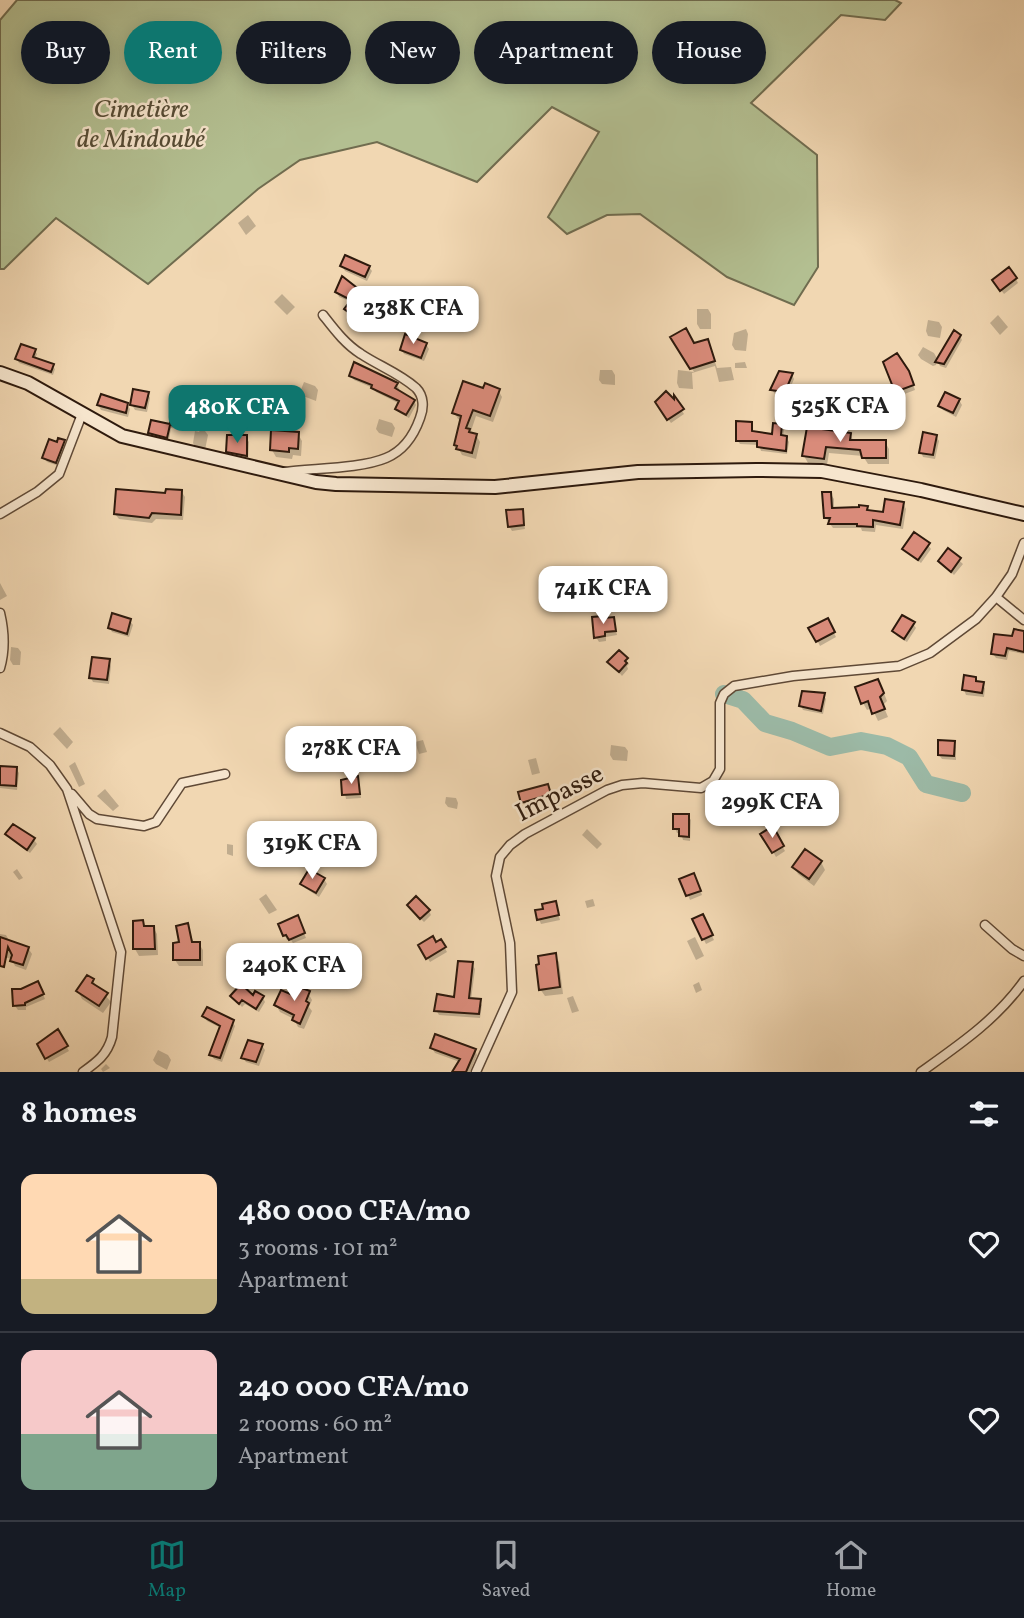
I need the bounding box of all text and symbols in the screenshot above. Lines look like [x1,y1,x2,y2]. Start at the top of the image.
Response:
chip: Buy [21,21,110,84]
chip: Rent [124,21,222,84]
chip: Filters [236,21,351,84]
chip: New [365,21,460,84]
chip: Apartment [474,21,638,84]
chip: House [652,21,766,84]
park label: Cimetière de Mindoubé [77,92,207,158]
pin: 238K CFA [341,286,485,346]
text: 238K CFA [363,293,463,325]
pin: 525K CFA [768,384,912,444]
pin: 480K CFA [165,386,309,445]
text: 525K CFA [791,391,889,423]
text: 480K CFA [184,392,290,424]
pin: 741K CFA [531,566,675,626]
text: 741K CFA [555,573,651,605]
pin: 278K CFA [279,726,423,786]
text: 278K CFA [301,733,401,765]
street label: Impasse [510,756,610,832]
pin: 299K CFA [700,780,844,840]
text: 299K CFA [721,787,823,819]
pin: 319K CFA [240,822,384,881]
text: 319K CFA [263,828,361,860]
pin: 240K CFA [222,944,366,1003]
text: 240K CFA [242,950,346,982]
text: 8 homes [21,1093,137,1135]
icon: filters [965,1095,1003,1133]
text: 480 000 CFA/mo [238,1191,471,1233]
icon: home [77,1202,161,1286]
icon: heart [965,1225,1003,1263]
text: 3 rooms · 101 m² [238,1233,398,1265]
text: Apartment [238,1265,349,1297]
text: 240 000 CFA/mo [238,1367,469,1409]
icon: home [77,1378,161,1462]
icon: heart [965,1401,1003,1439]
text: 2 rooms · 60 m² [238,1409,392,1441]
text: Apartment [238,1441,349,1473]
tab: Map [148,1536,186,1604]
tab: Saved [481,1536,530,1604]
tab: Home [826,1536,876,1604]

